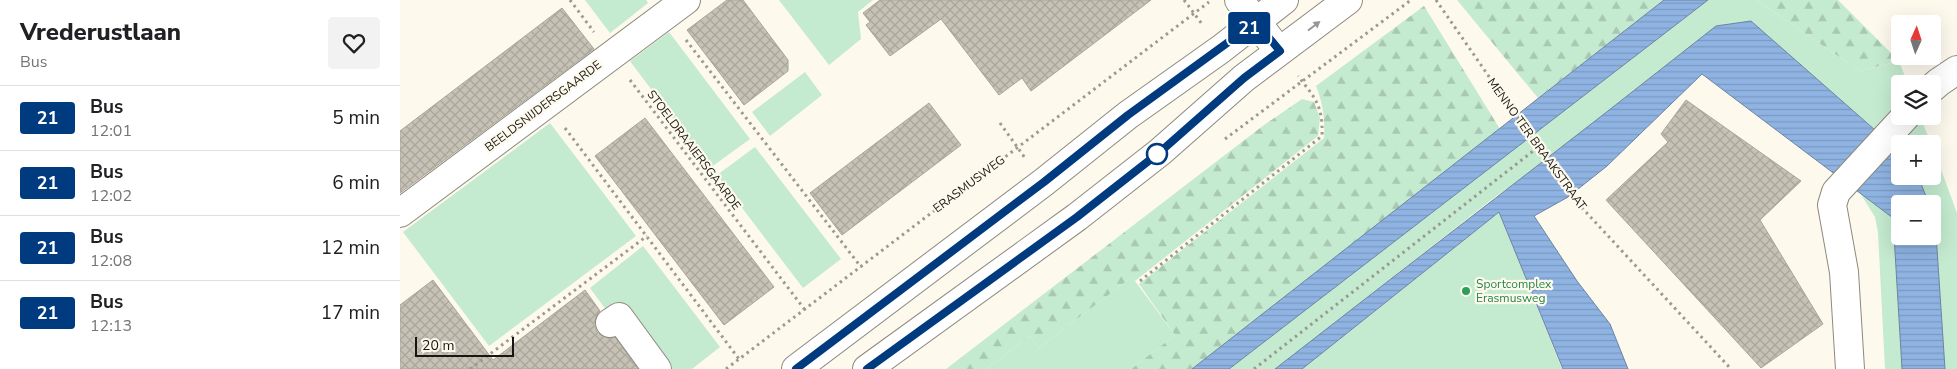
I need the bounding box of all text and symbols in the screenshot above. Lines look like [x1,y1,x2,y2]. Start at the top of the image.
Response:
line badge: 21 [1226,12,1272,44]
north arrow [1891,15,1941,65]
map controls [1891,15,1941,245]
text: Vrederustlaan [20,16,181,48]
text: 21 [1238,16,1260,40]
button: heart [328,17,380,69]
one-way arrow [1307,20,1320,31]
text: Bus [20,51,48,73]
street label: BEELDSNIJDERSGAARDE [481,57,605,155]
street label: MENNO TER BRAAKSTRAAT [1484,75,1591,214]
button: layers [1891,75,1941,125]
street label: STOELDRAAIERSGAARDE [644,87,744,213]
text: Bus [90,94,123,120]
text: 5 min [332,105,380,131]
text: 21 [37,106,58,130]
text: 12:01 [90,120,132,142]
button: + [1891,135,1941,185]
unlabelled marker [1146,143,1168,165]
street label: ERASMUSWEG [930,152,1008,216]
text: Bus [90,159,123,185]
text: 6 min [332,170,380,196]
text: 21 [37,171,58,195]
text: 12:02 [90,185,132,207]
button: − [1891,195,1941,245]
text: Bus [90,224,123,250]
text: 12 min [321,235,380,261]
text: 21 [37,236,58,260]
text: 12:08 [90,250,132,272]
place label: Sportcomplex Erasmusweg [1476,276,1552,306]
marker: Sportcomplex Erasmusweg [1460,285,1472,297]
text: Bus [90,289,123,315]
text: 17 min [321,300,380,326]
text: 21 [37,301,58,325]
text: 12:13 [90,315,132,337]
scale bar [415,334,514,357]
text: 20 m [422,336,454,355]

